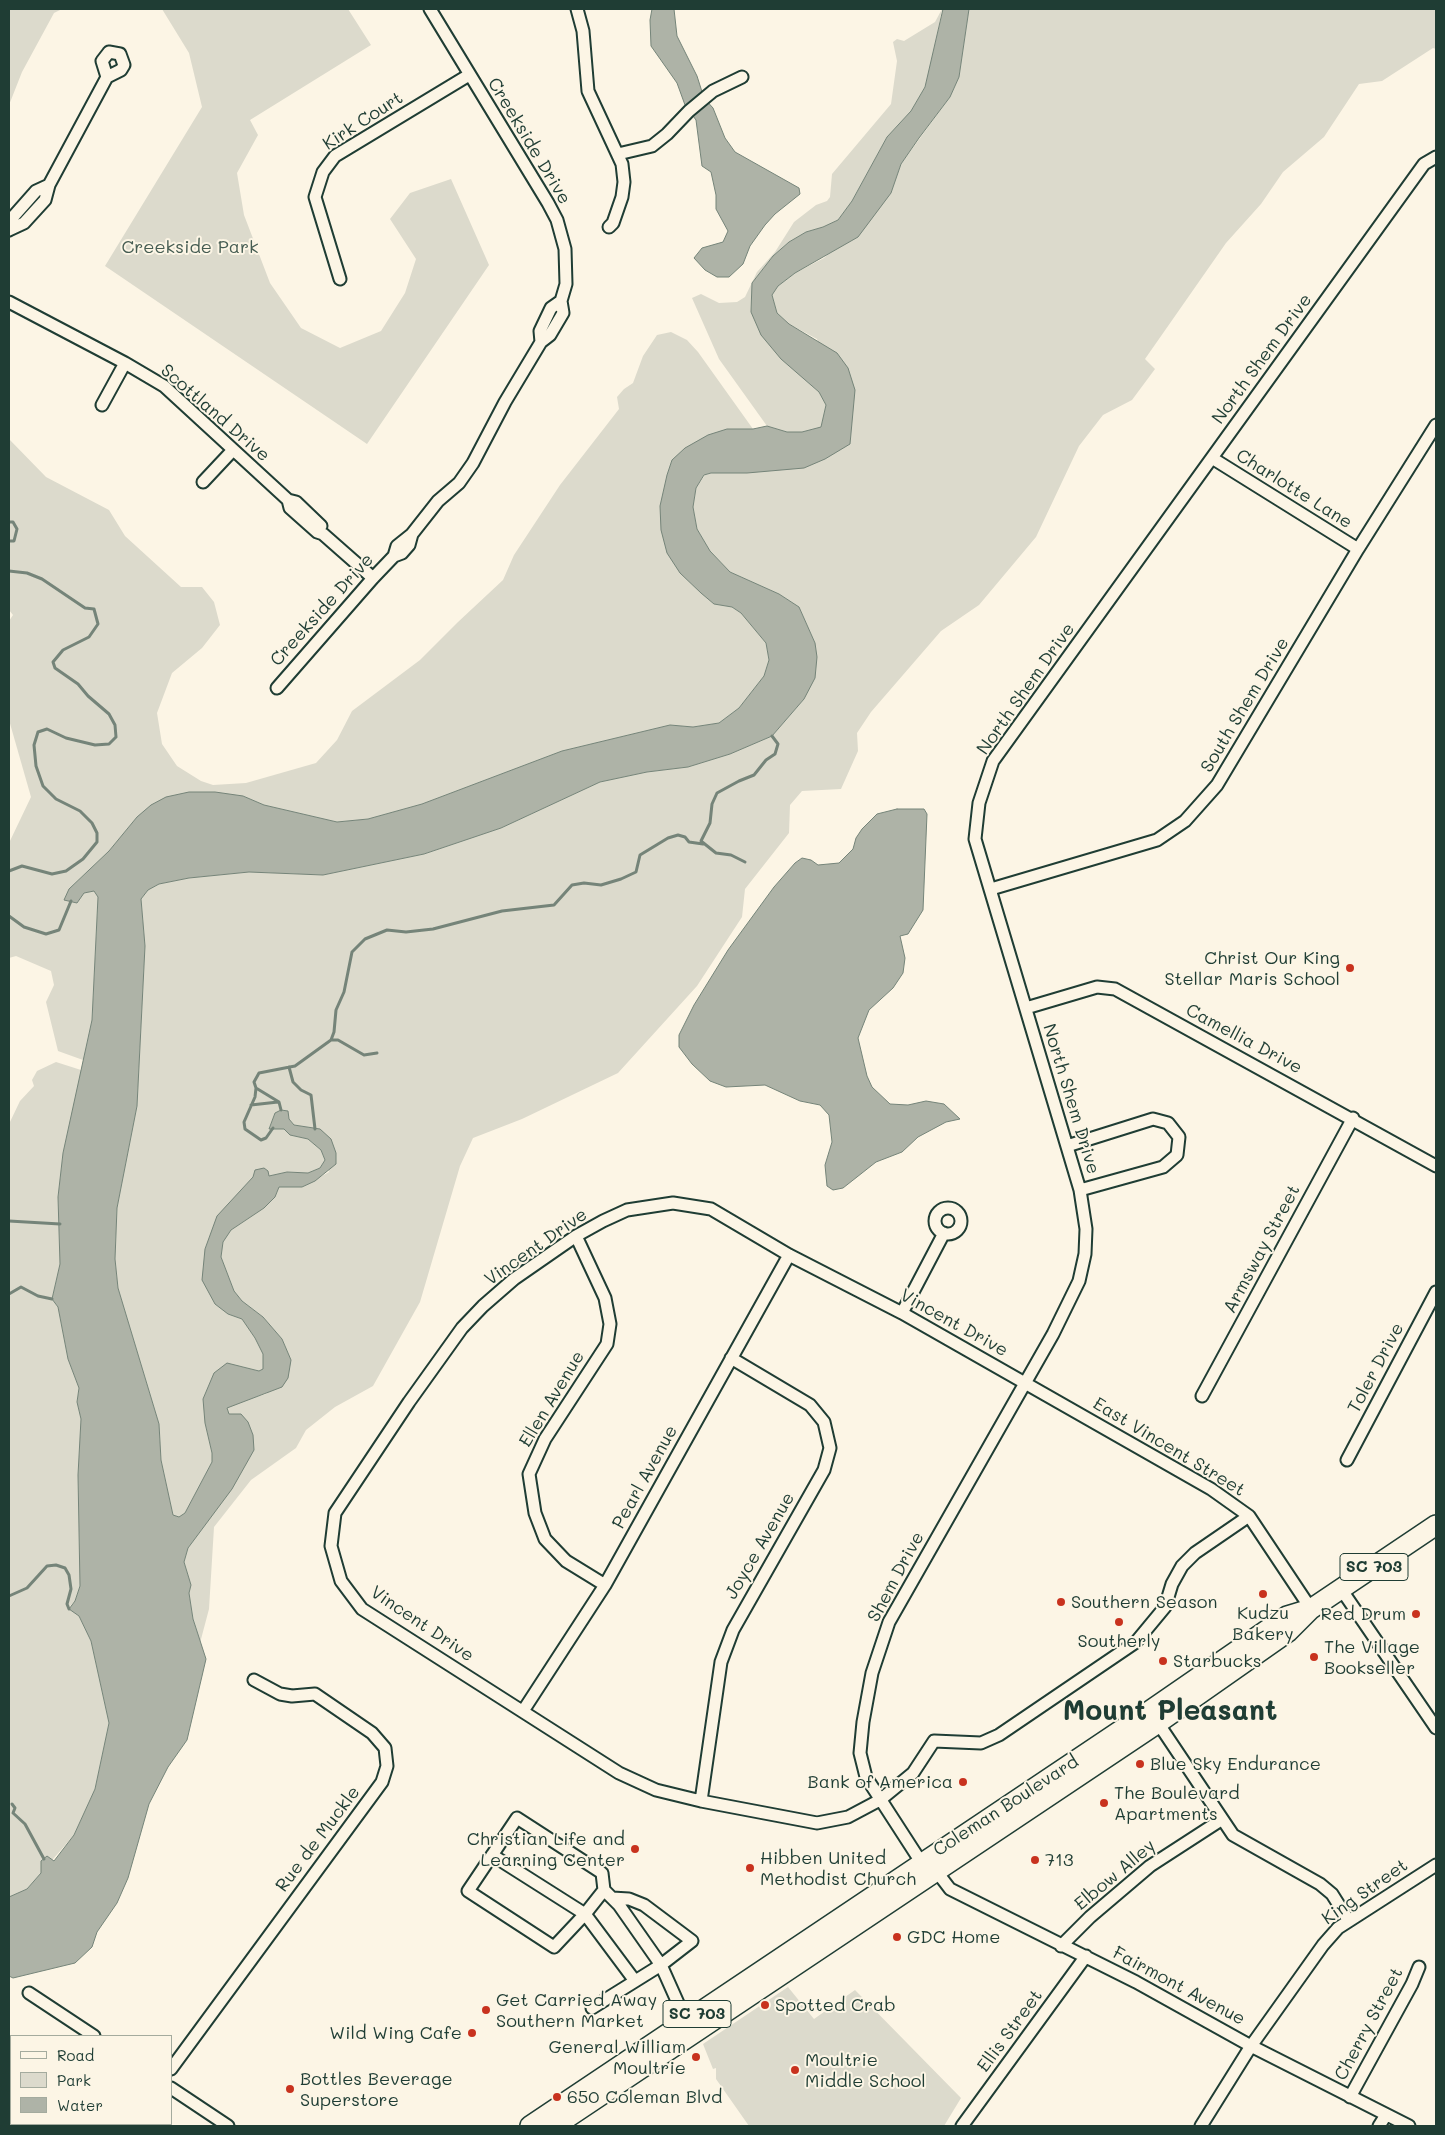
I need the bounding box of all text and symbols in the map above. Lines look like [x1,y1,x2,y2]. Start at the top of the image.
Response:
street label: Creekside Drive [483,74,575,208]
street label: Kirk Court [319,87,407,155]
park label: Creekside Park [121,236,259,258]
street label: North Shem Drive [1207,290,1317,428]
street label: Scottland Drive [156,360,274,466]
street label: Charlotte Lane [1232,445,1356,533]
street label: Creekside Drive [266,549,378,671]
street label: North Shem Drive [972,619,1080,759]
street label: South Shem Drive [1196,634,1294,776]
place label: Christ Our King Stellar Maris School [1164,947,1340,990]
marker: Christ Our King Stellar Maris School [1344,962,1356,974]
street label: Camellia Drive [1182,999,1306,1079]
street label: North Shem Drive [1038,1021,1104,1177]
street label: Armsway Street [1219,1181,1305,1317]
street label: Vincent Drive [481,1204,591,1290]
street label: Vincent Drive [896,1284,1012,1362]
street label: Toler Drive [1343,1319,1409,1417]
street label: Ellen Avenue [515,1347,589,1451]
street label: East Vincent Street [1089,1393,1249,1501]
street label: Pearl Avenue [608,1421,682,1533]
street label: Joyce Avenue [721,1489,799,1603]
street label: Shem Drive [863,1528,929,1626]
road number: SC 703 [1340,1554,1408,1580]
street label: Vincent Drive [366,1581,478,1667]
marker: Kudzu Bakery [1257,1588,1269,1600]
place label: Southern Season [1071,1591,1218,1613]
marker: Southern Season [1055,1596,1067,1608]
place label: Kudzu Bakery [1232,1602,1294,1645]
place label: Red Drum [1321,1603,1406,1625]
marker: Red Drum [1410,1608,1422,1620]
marker: Southerly [1113,1616,1125,1628]
place label: Southerly [1078,1630,1160,1652]
place label: The Village Bookseller [1324,1636,1420,1678]
place label: Starbucks [1173,1650,1262,1672]
marker: The Village Bookseller [1308,1651,1320,1663]
marker: Starbucks [1157,1655,1169,1667]
district label: Mount Pleasant [1063,1694,1277,1728]
street label: Coleman Boulevard [929,1751,1083,1861]
place label: Blue Sky Endurance [1150,1753,1321,1775]
marker: Blue Sky Endurance [1134,1758,1146,1770]
place label: Bank of America [808,1771,953,1793]
marker: Bank of America [957,1776,969,1788]
street label: Rue de Muckle [271,1782,365,1896]
place label: The Boulevard Apartments [1114,1782,1240,1825]
marker: The Boulevard Apartments [1098,1797,1110,1809]
place label: Christian Life and Learning Center [467,1828,625,1870]
street label: Elbow Alley [1070,1835,1160,1915]
marker: Christian Life and Learning Center [629,1843,641,1855]
place label: Hibben United Methodist Church [760,1847,916,1890]
place label: 713 [1045,1849,1074,1871]
marker: 713 [1029,1854,1041,1866]
street label: King Street [1318,1855,1412,1929]
marker: Hibben United Methodist Church [744,1862,756,1874]
place label: GDC Home [907,1926,1000,1948]
marker: GDC Home [891,1931,903,1943]
street label: Fairmont Avenue [1109,1942,1249,2030]
street label: Cherry Street [1330,1964,1408,2084]
street label: Ellis Street [973,1986,1047,2076]
place label: Get Carried Away Southern Market [496,1989,657,2032]
place label: Spotted Crab [775,1994,896,2016]
marker: Spotted Crab [759,1999,771,2011]
road number: SC 703 [663,2000,731,2028]
marker: Get Carried Away Southern Market [480,2004,492,2016]
place label: Wild Wing Cafe [329,2022,462,2044]
marker: Wild Wing Cafe [466,2027,478,2039]
legend [10,2035,172,2125]
place label: General William Moultrie [548,2036,686,2078]
text: Road [57,2045,94,2065]
place label: Moultrie Middle School [805,2049,926,2092]
marker: General William Moultrie [690,2051,702,2063]
marker: Moultrie Middle School [789,2064,801,2076]
place label: Bottles Beverage Superstore [300,2068,453,2110]
text: Park [57,2070,91,2090]
marker: Bottles Beverage Superstore [284,2083,296,2095]
place label: 650 Coleman Blvd [567,2086,722,2108]
marker: 650 Coleman Blvd [551,2091,563,2103]
text: Water [57,2095,103,2115]

